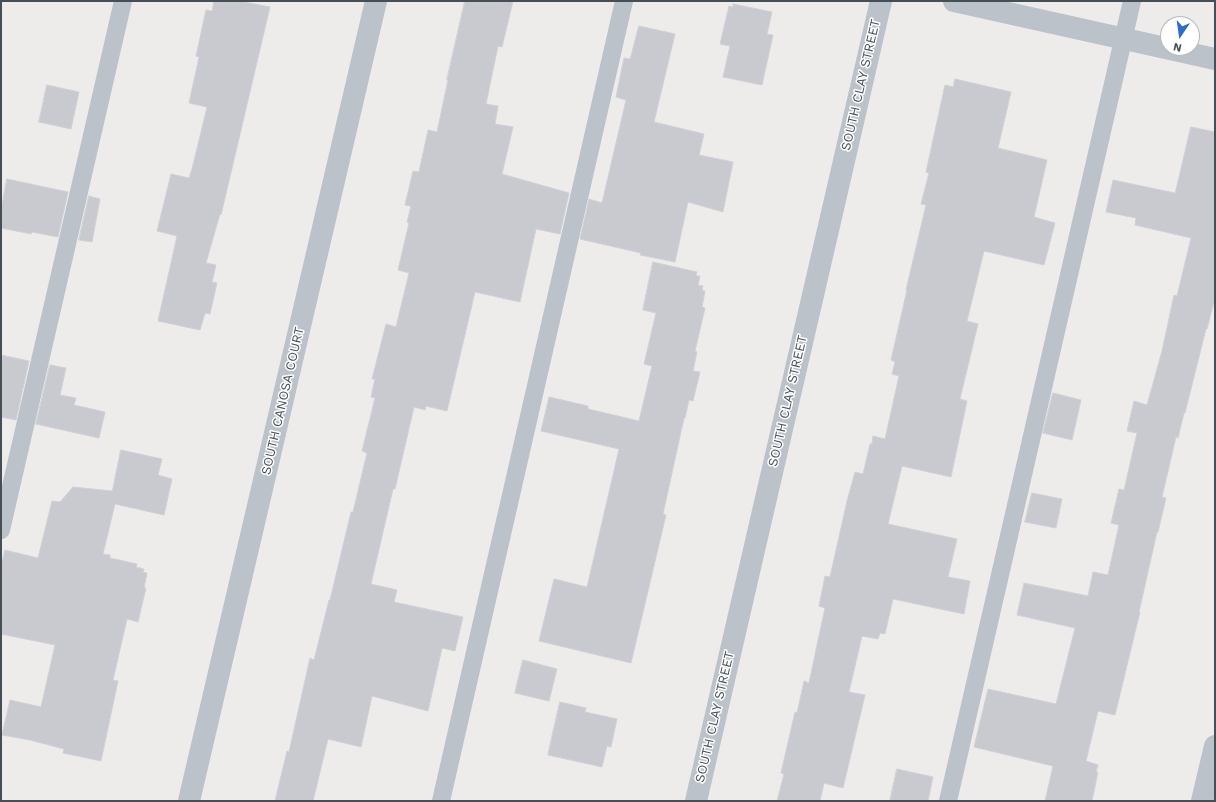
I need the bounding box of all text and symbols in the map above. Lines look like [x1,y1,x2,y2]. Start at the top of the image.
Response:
north arrow [1160,16,1200,56]
street label: SOUTH CLAY STREET [838,18,884,152]
text: N [1172,40,1183,54]
street label: SOUTH CANOSA COURT [258,326,308,476]
street label: SOUTH CLAY STREET [765,334,811,468]
street label: SOUTH CLAY STREET [692,650,738,784]

